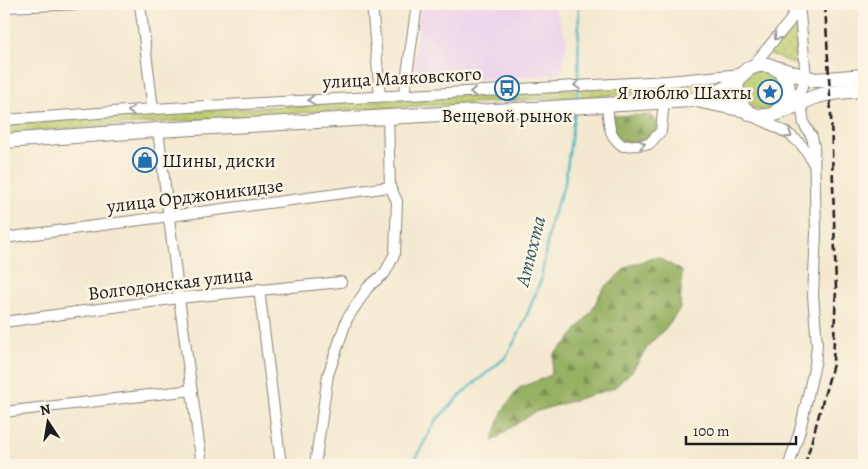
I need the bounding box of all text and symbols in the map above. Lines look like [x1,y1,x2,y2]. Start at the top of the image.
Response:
one-way arrow [774,31,782,40]
street label: улица Маяковского [321,61,482,95]
bus stop icon: Вещевой рынок [494,75,520,101]
place icon: Я люблю Шахты [757,79,783,105]
one-way arrow [573,80,581,91]
place label: Я люблю Шахты [617,80,752,106]
one-way arrow [469,86,477,97]
one-way arrow [307,95,315,106]
place label: Вещевой рынок [442,103,573,129]
one-way arrow [127,105,135,116]
one-way arrow [784,129,793,138]
one-way arrow [638,139,646,150]
shop icon: Шины, диски [132,147,158,173]
place label: Шины, диски [162,148,276,174]
street label: улица Орджоникидзе [104,172,285,220]
water label: Атюхта [508,213,552,290]
street label: Волгодонская улица [86,261,254,307]
north arrow [22,396,72,446]
text: N [38,399,52,420]
scale bar [686,414,796,446]
text: 100 m [693,421,730,441]

